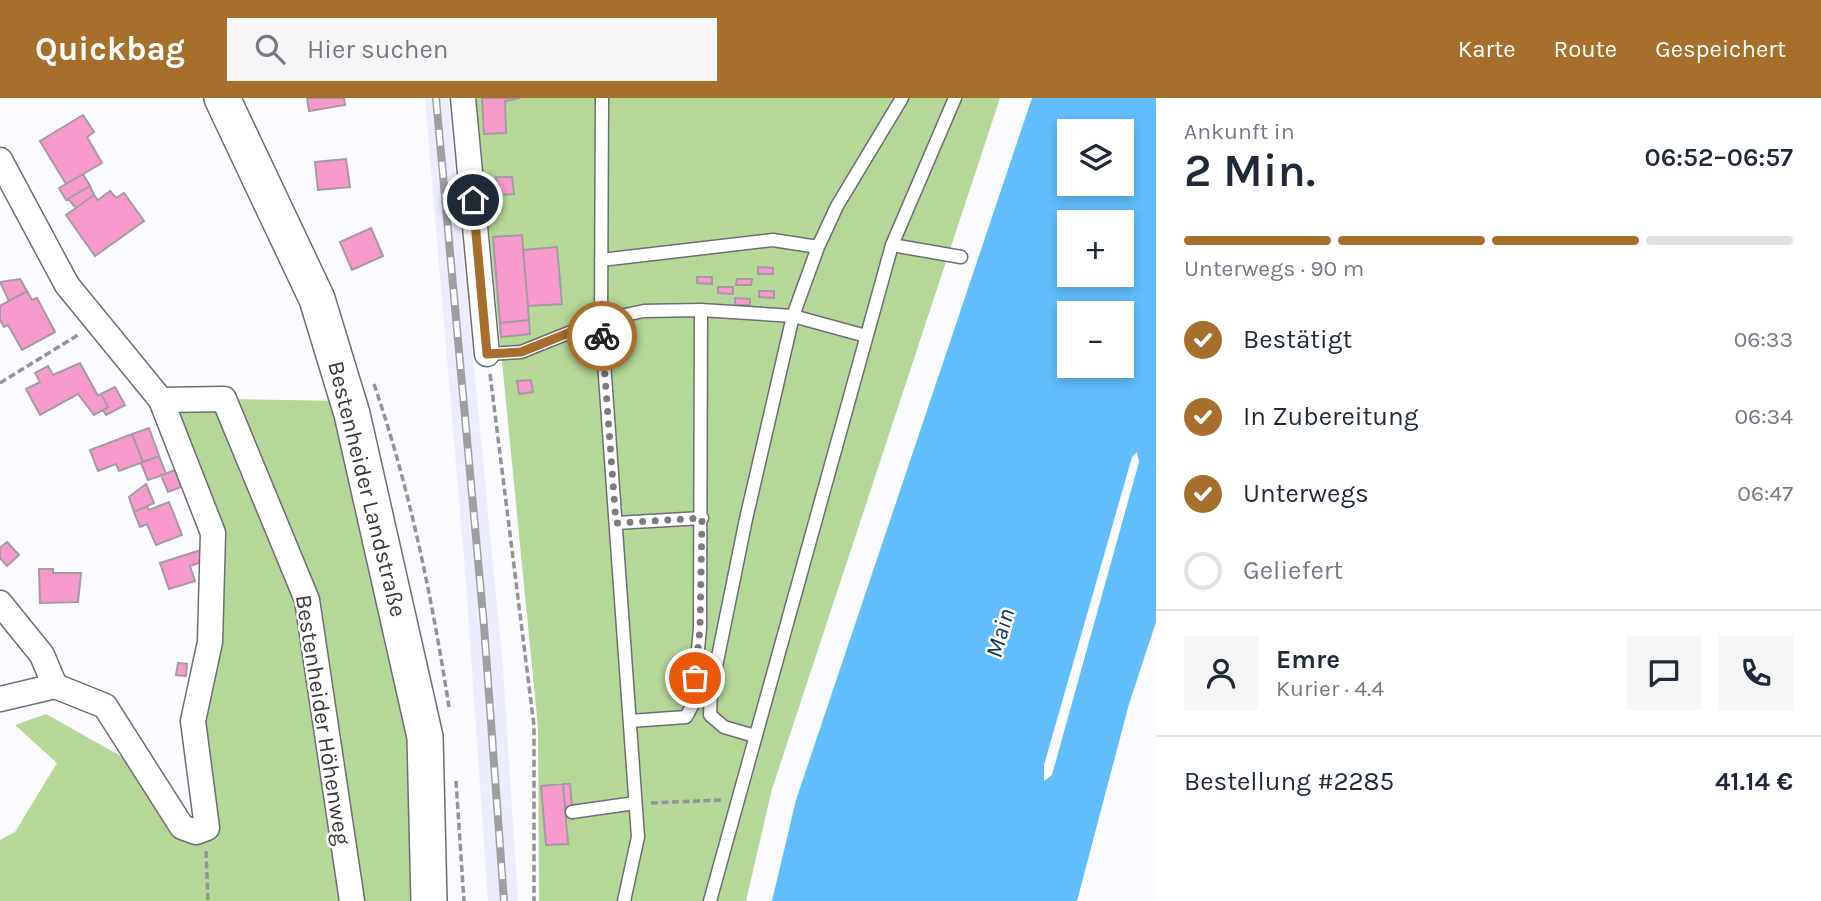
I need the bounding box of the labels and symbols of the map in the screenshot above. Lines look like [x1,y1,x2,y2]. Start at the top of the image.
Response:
pin [443,170,503,230]
courier [567,301,637,371]
street label: Bestenheider Landstraße [322,358,412,620]
street label: Bestenheider Höhenweg [290,593,356,847]
water label: Main [980,605,1020,661]
pin [665,648,725,708]

